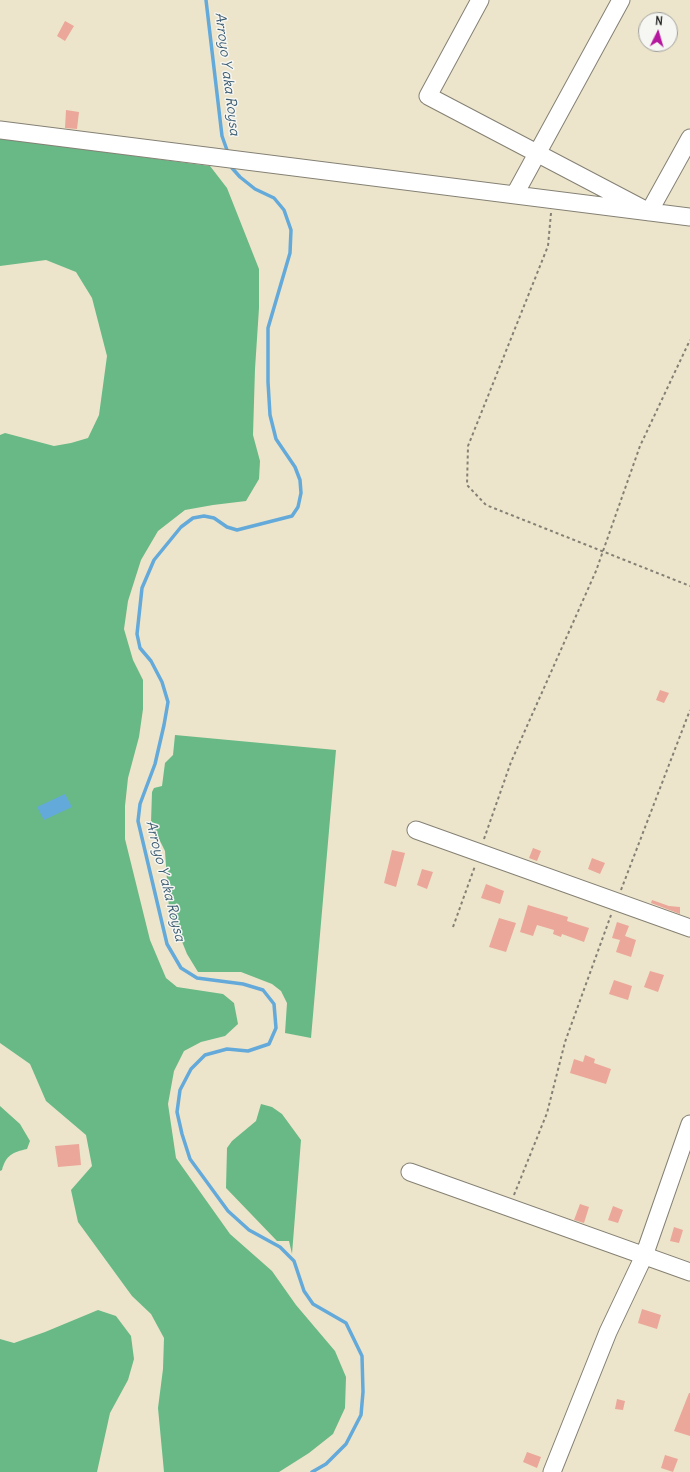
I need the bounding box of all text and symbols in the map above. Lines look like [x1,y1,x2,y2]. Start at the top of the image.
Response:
water label: Arroyo Y aka Roysa [211,12,243,136]
north arrow [638,12,678,52]
text: N [655,14,663,28]
water label: Arroyo Y aka Roysa [142,819,188,943]

